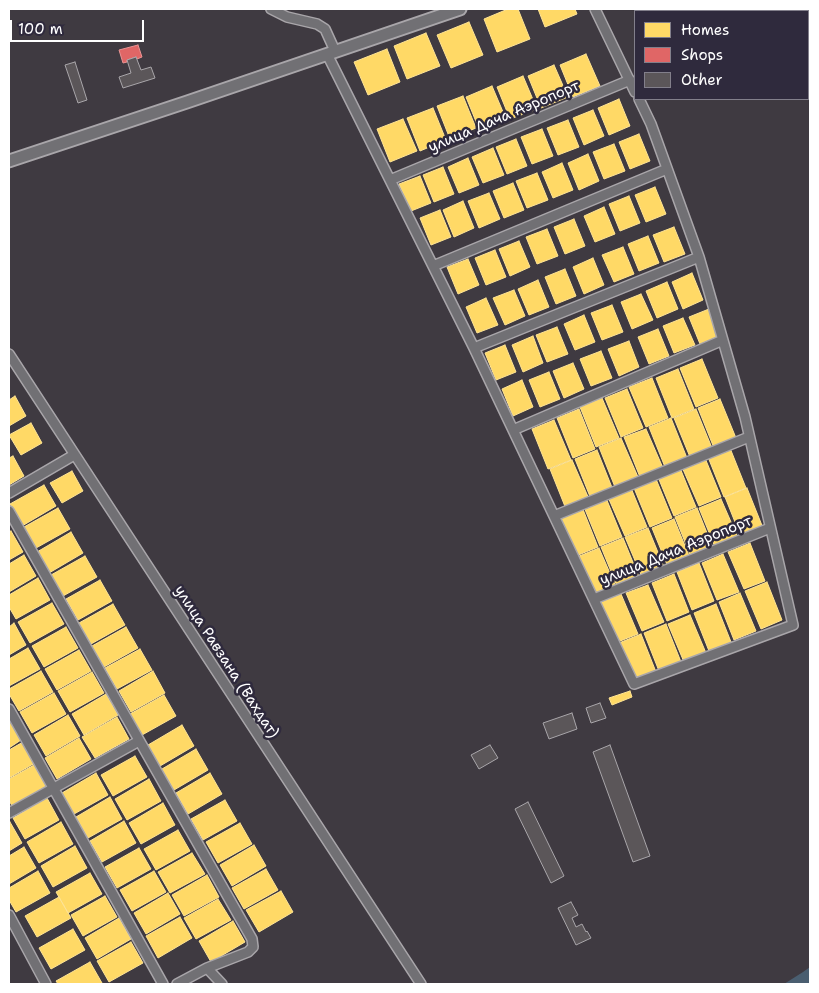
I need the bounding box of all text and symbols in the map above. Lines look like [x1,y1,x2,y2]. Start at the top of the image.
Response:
scale bar [12,10,146,42]
legend [634,10,809,100]
text: 100 m [18,19,63,39]
text: Homes [681,20,729,40]
text: Shops [681,45,723,65]
text: Other [681,70,723,90]
street label: улица Дача Аэропорт [426,77,582,157]
street label: улица Дача Аэропорт [597,512,755,590]
street label: улица Равзана (Вахдат) [170,582,282,742]

